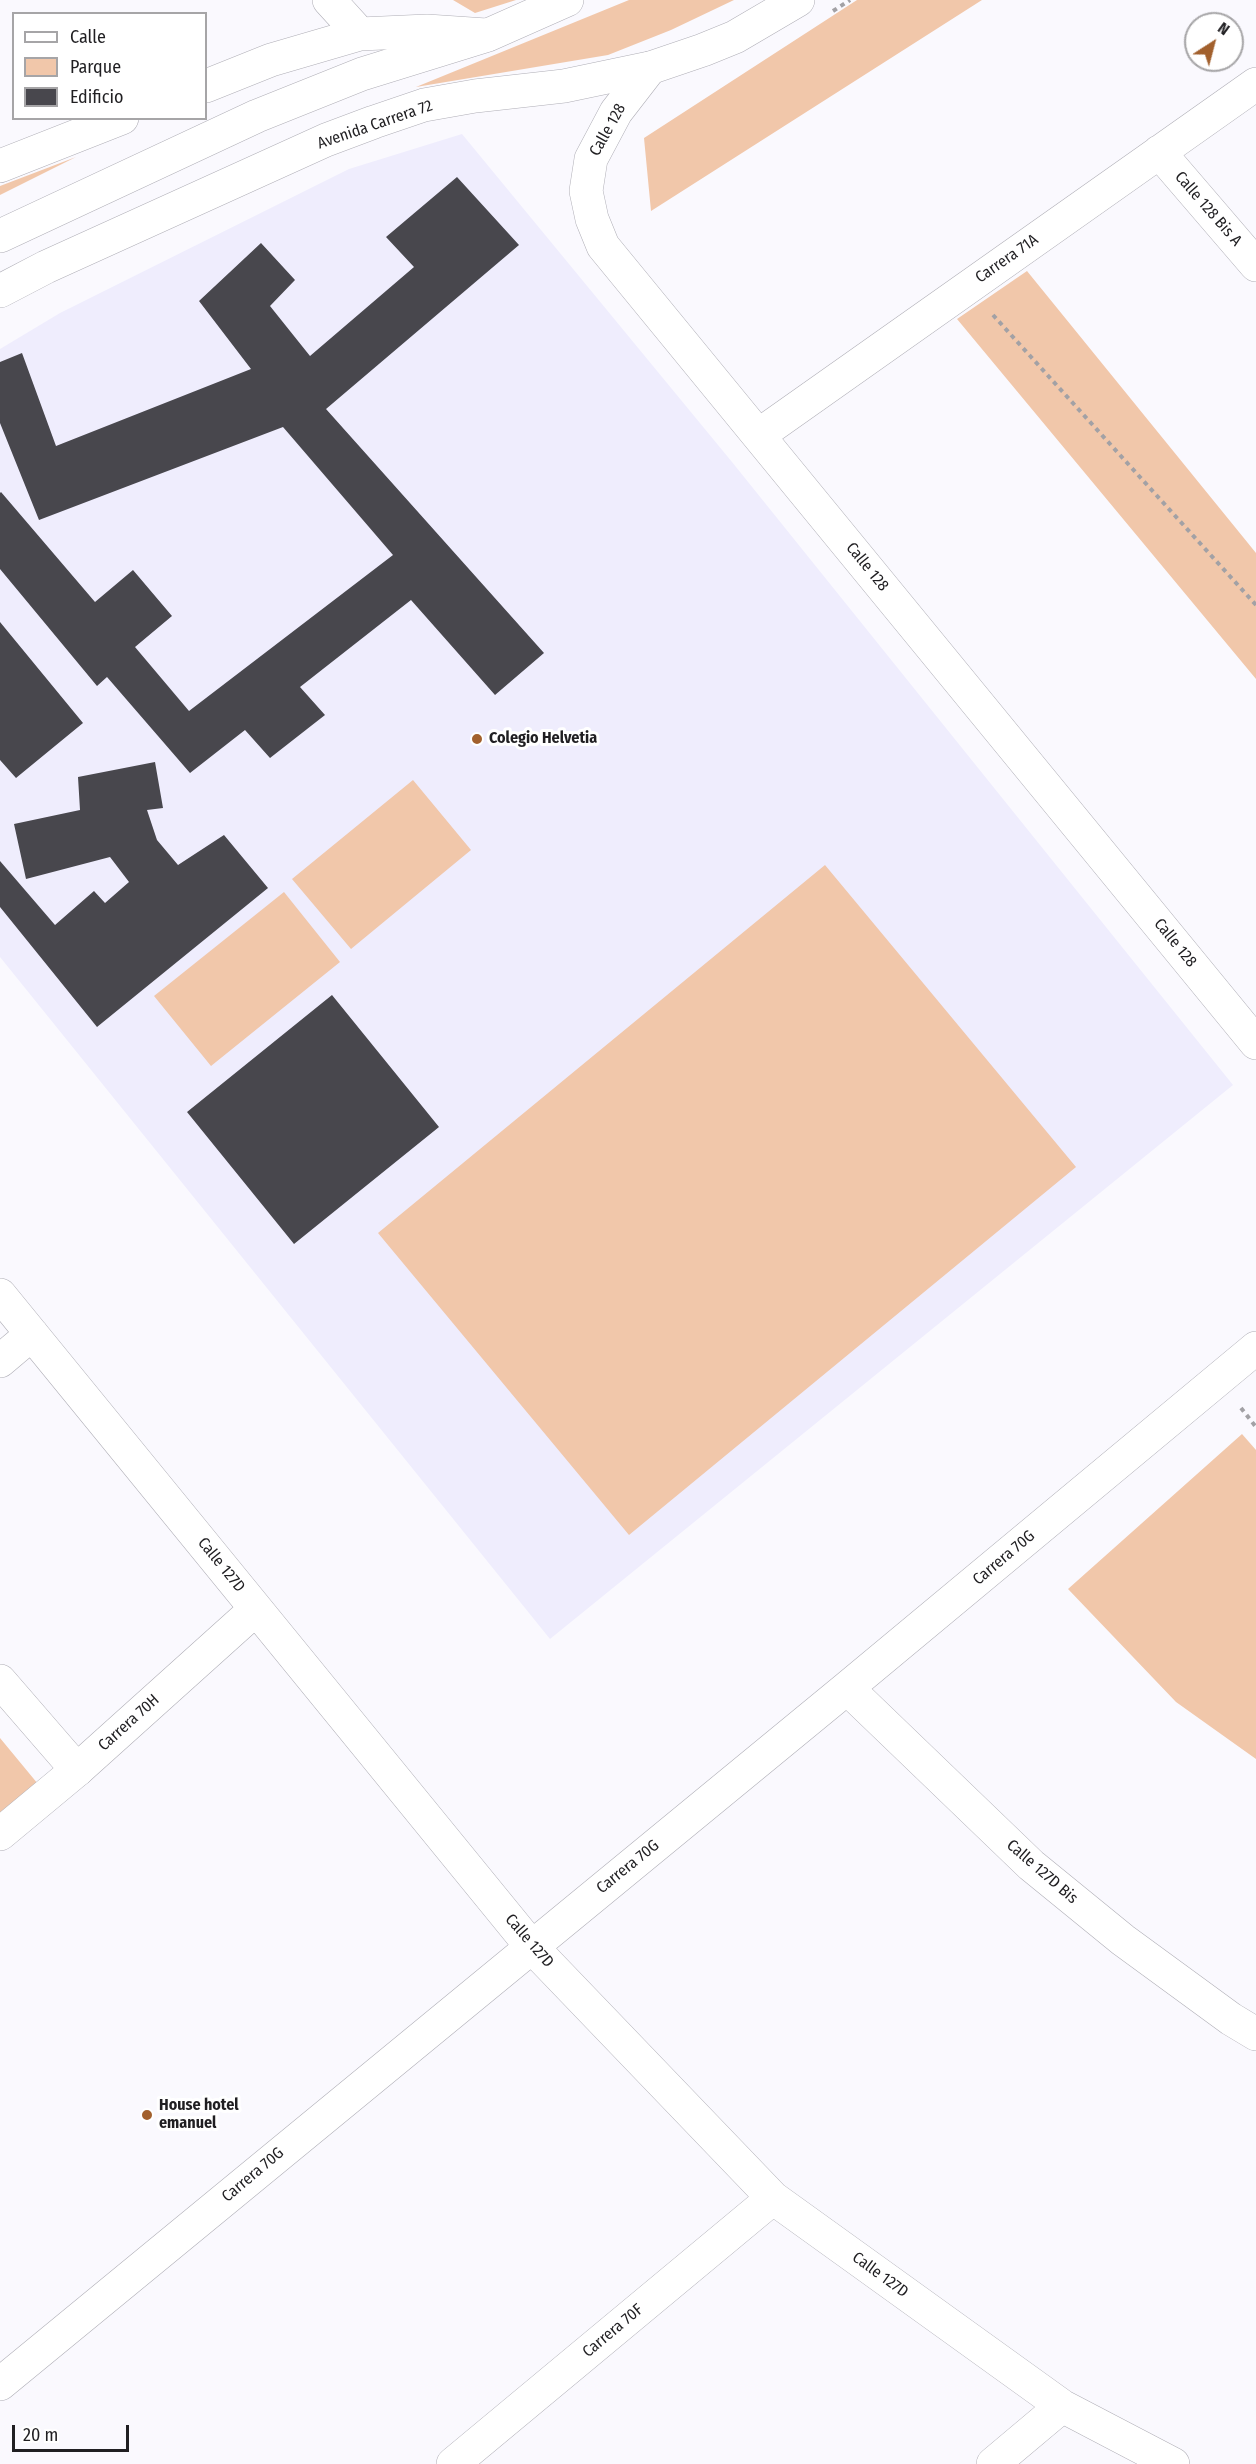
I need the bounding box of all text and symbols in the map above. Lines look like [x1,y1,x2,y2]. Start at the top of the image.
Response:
legend [12,12,207,120]
north arrow [1184,12,1244,72]
text: N [1214,18,1233,39]
text: Calle [70,26,106,48]
text: Parque [70,56,121,78]
text: Edificio [70,86,123,108]
street label: Avenida Carrera 72 [315,96,435,154]
street label: Calle 128 [586,100,630,160]
street label: Calle 128 Bis A [1170,168,1246,250]
street label: Carrera 71A [972,230,1042,288]
street label: Calle 128 [842,539,892,595]
place label: Colegio Helvetia [489,729,597,749]
marker: Colegio Helvetia [470,732,484,746]
street label: Calle 128 [1150,915,1200,971]
street label: Carrera 70G [969,1527,1039,1589]
street label: Calle 127D [193,1534,249,1596]
street label: Carrera 70H [95,1691,163,1755]
street label: Carrera 70G [593,1836,663,1898]
street label: Calle 127D Bis [1002,1836,1082,1908]
street label: Calle 127D [501,1910,557,1972]
place label: House hotel emanuel [159,2096,239,2134]
marker: House hotel emanuel [140,2108,154,2122]
street label: Carrera 70G [218,2144,288,2206]
street label: Calle 127D [848,2248,912,2302]
street label: Carrera 70F [579,2300,647,2362]
scale bar [15,2413,132,2451]
text: 20 m [23,2424,58,2446]

